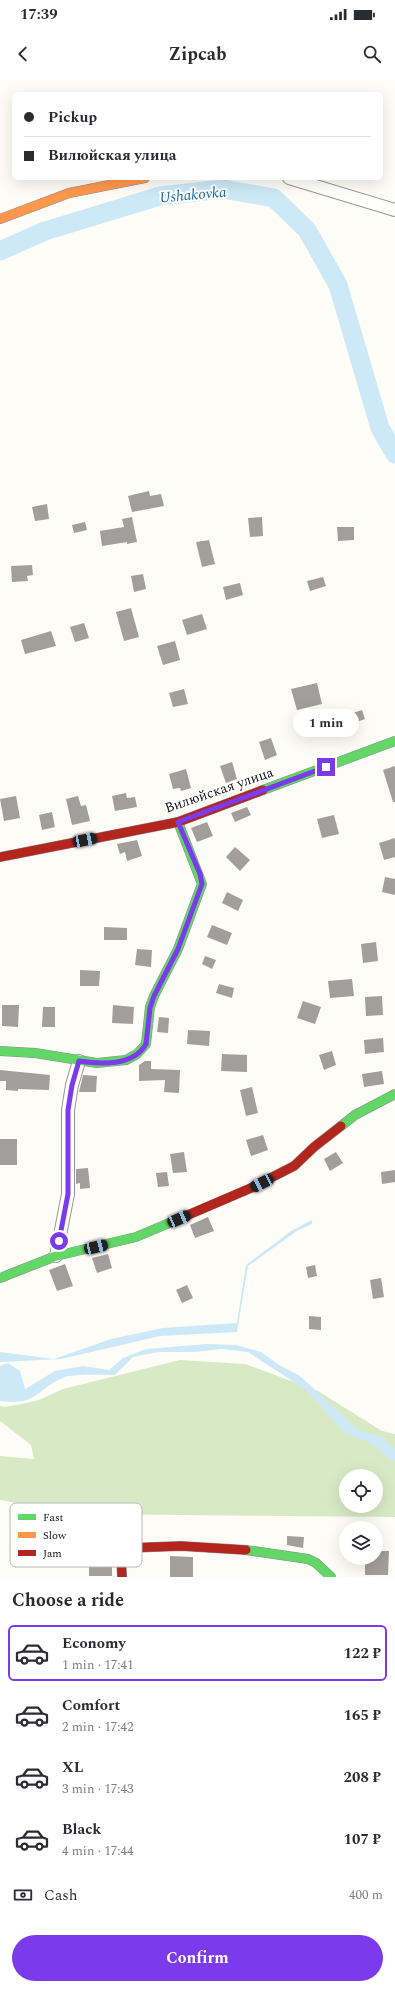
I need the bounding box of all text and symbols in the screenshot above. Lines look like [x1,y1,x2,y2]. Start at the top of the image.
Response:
text: 17:39 [20,3,58,26]
text: Zipcab [169,41,226,68]
icon: back [12,43,34,65]
icon: search [361,43,383,65]
text: Pickup [48,106,97,129]
text: Вилюйская улица [48,144,177,167]
water label: Ushakovka [158,181,228,209]
callout: 1 min [293,709,359,737]
text: 1 min [309,713,343,733]
route end [317,758,335,776]
street label: Вилюйская улица [162,761,276,818]
car [72,832,98,848]
car [249,1172,275,1194]
car [166,1209,192,1229]
route start [50,1232,68,1250]
car [83,1238,109,1256]
map controls [339,1469,383,1565]
button: locate [339,1469,383,1513]
legend [10,1503,142,1567]
text: Fast [43,1509,64,1526]
button: layers [339,1521,383,1565]
text: Slow [43,1527,67,1544]
text: Jam [43,1545,62,1562]
text: Choose a ride [12,1587,124,1614]
text: Economy [62,1632,126,1655]
icon: car [14,1635,50,1671]
text: 122 ₽ [344,1642,381,1665]
text: 1 min · 17:41 [62,1655,134,1675]
text: Comfort [62,1694,120,1717]
icon: car [14,1697,50,1733]
text: 165 ₽ [344,1704,381,1727]
text: 2 min · 17:42 [62,1717,134,1737]
text: XL [62,1756,83,1779]
icon: car [14,1759,50,1795]
text: 208 ₽ [344,1766,381,1789]
text: 3 min · 17:43 [62,1779,134,1799]
text: Black [62,1818,101,1841]
icon: car [14,1821,50,1857]
text: 107 ₽ [344,1828,381,1851]
text: 4 min · 17:44 [62,1841,134,1861]
icon: cash [12,1884,34,1906]
text: Cash [44,1884,77,1907]
text: 400 m [349,1885,383,1905]
button: Confirm [12,1935,383,1981]

